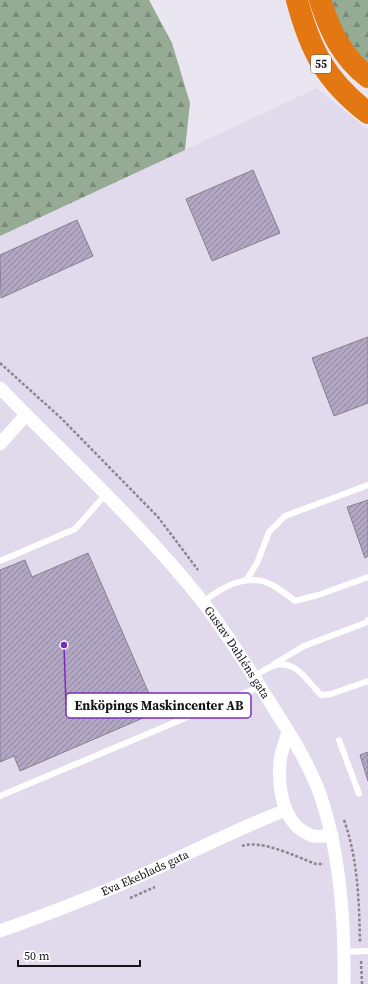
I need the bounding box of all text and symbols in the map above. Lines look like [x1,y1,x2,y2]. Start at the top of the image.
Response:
road number: 55 [311,55,331,73]
street label: Gustav Dahléns gata [201,603,274,702]
callout: Enköpings Maskincenter AB [66,693,251,718]
text: Enköpings Maskincenter AB [75,697,244,714]
street label: Eva Ekeblads gata [99,846,192,900]
scale bar [18,942,140,968]
text: 50 m [24,948,50,964]

